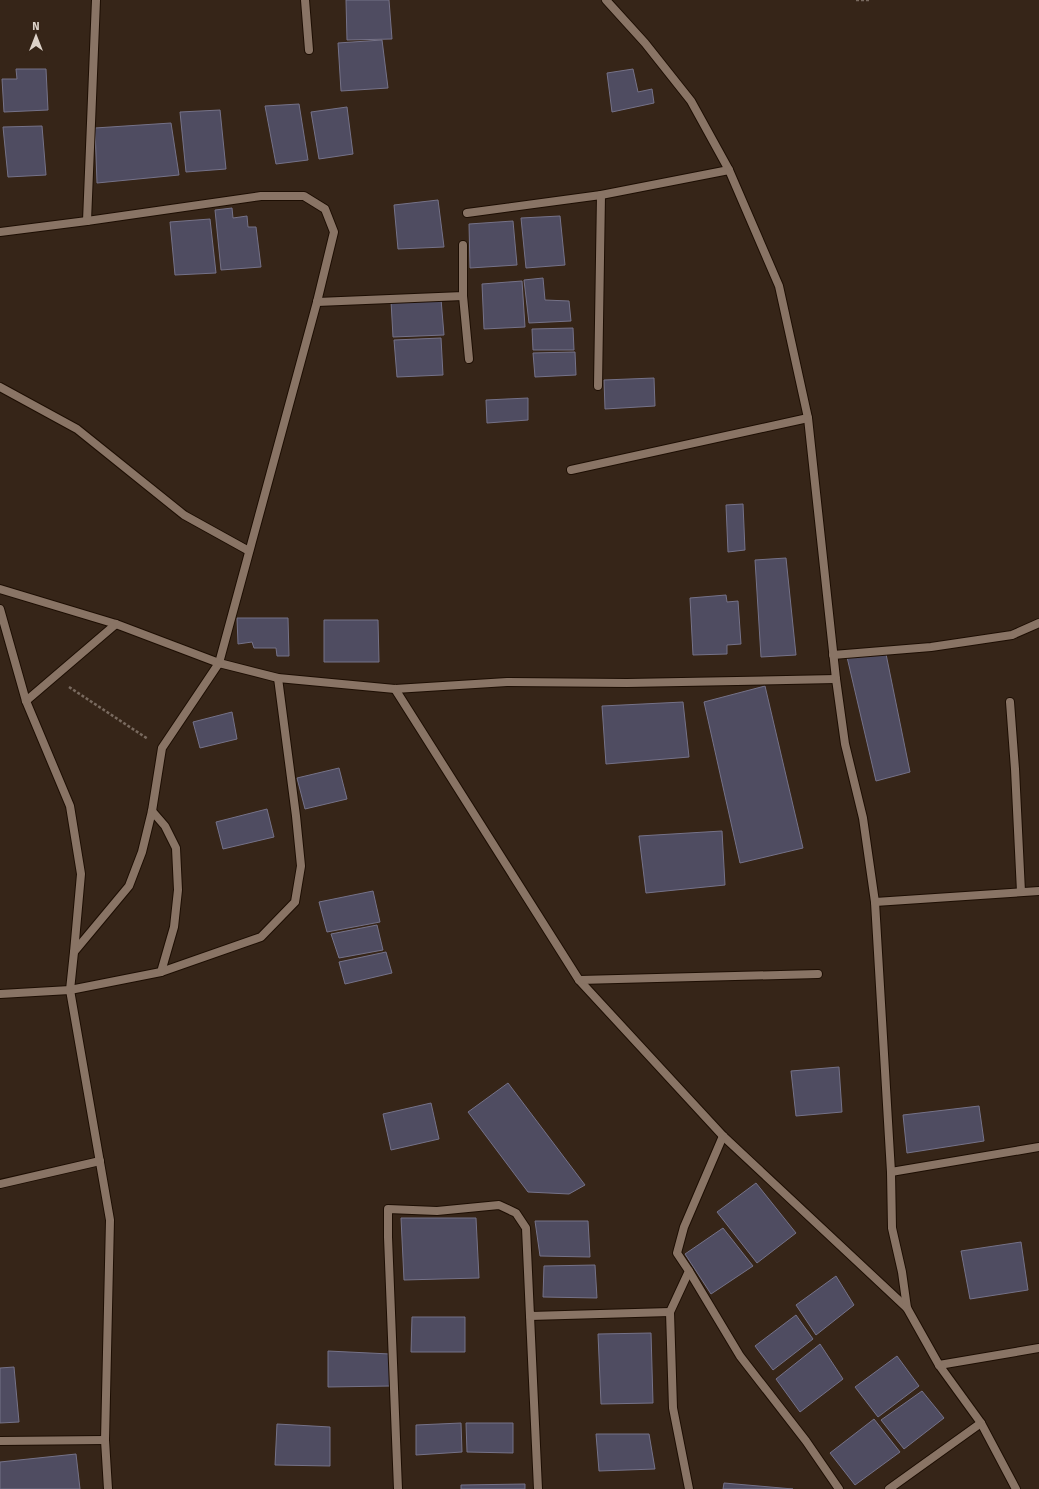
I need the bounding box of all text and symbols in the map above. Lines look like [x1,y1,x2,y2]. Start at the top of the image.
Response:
north arrow [16,16,56,56]
text: N [32,20,40,33]

